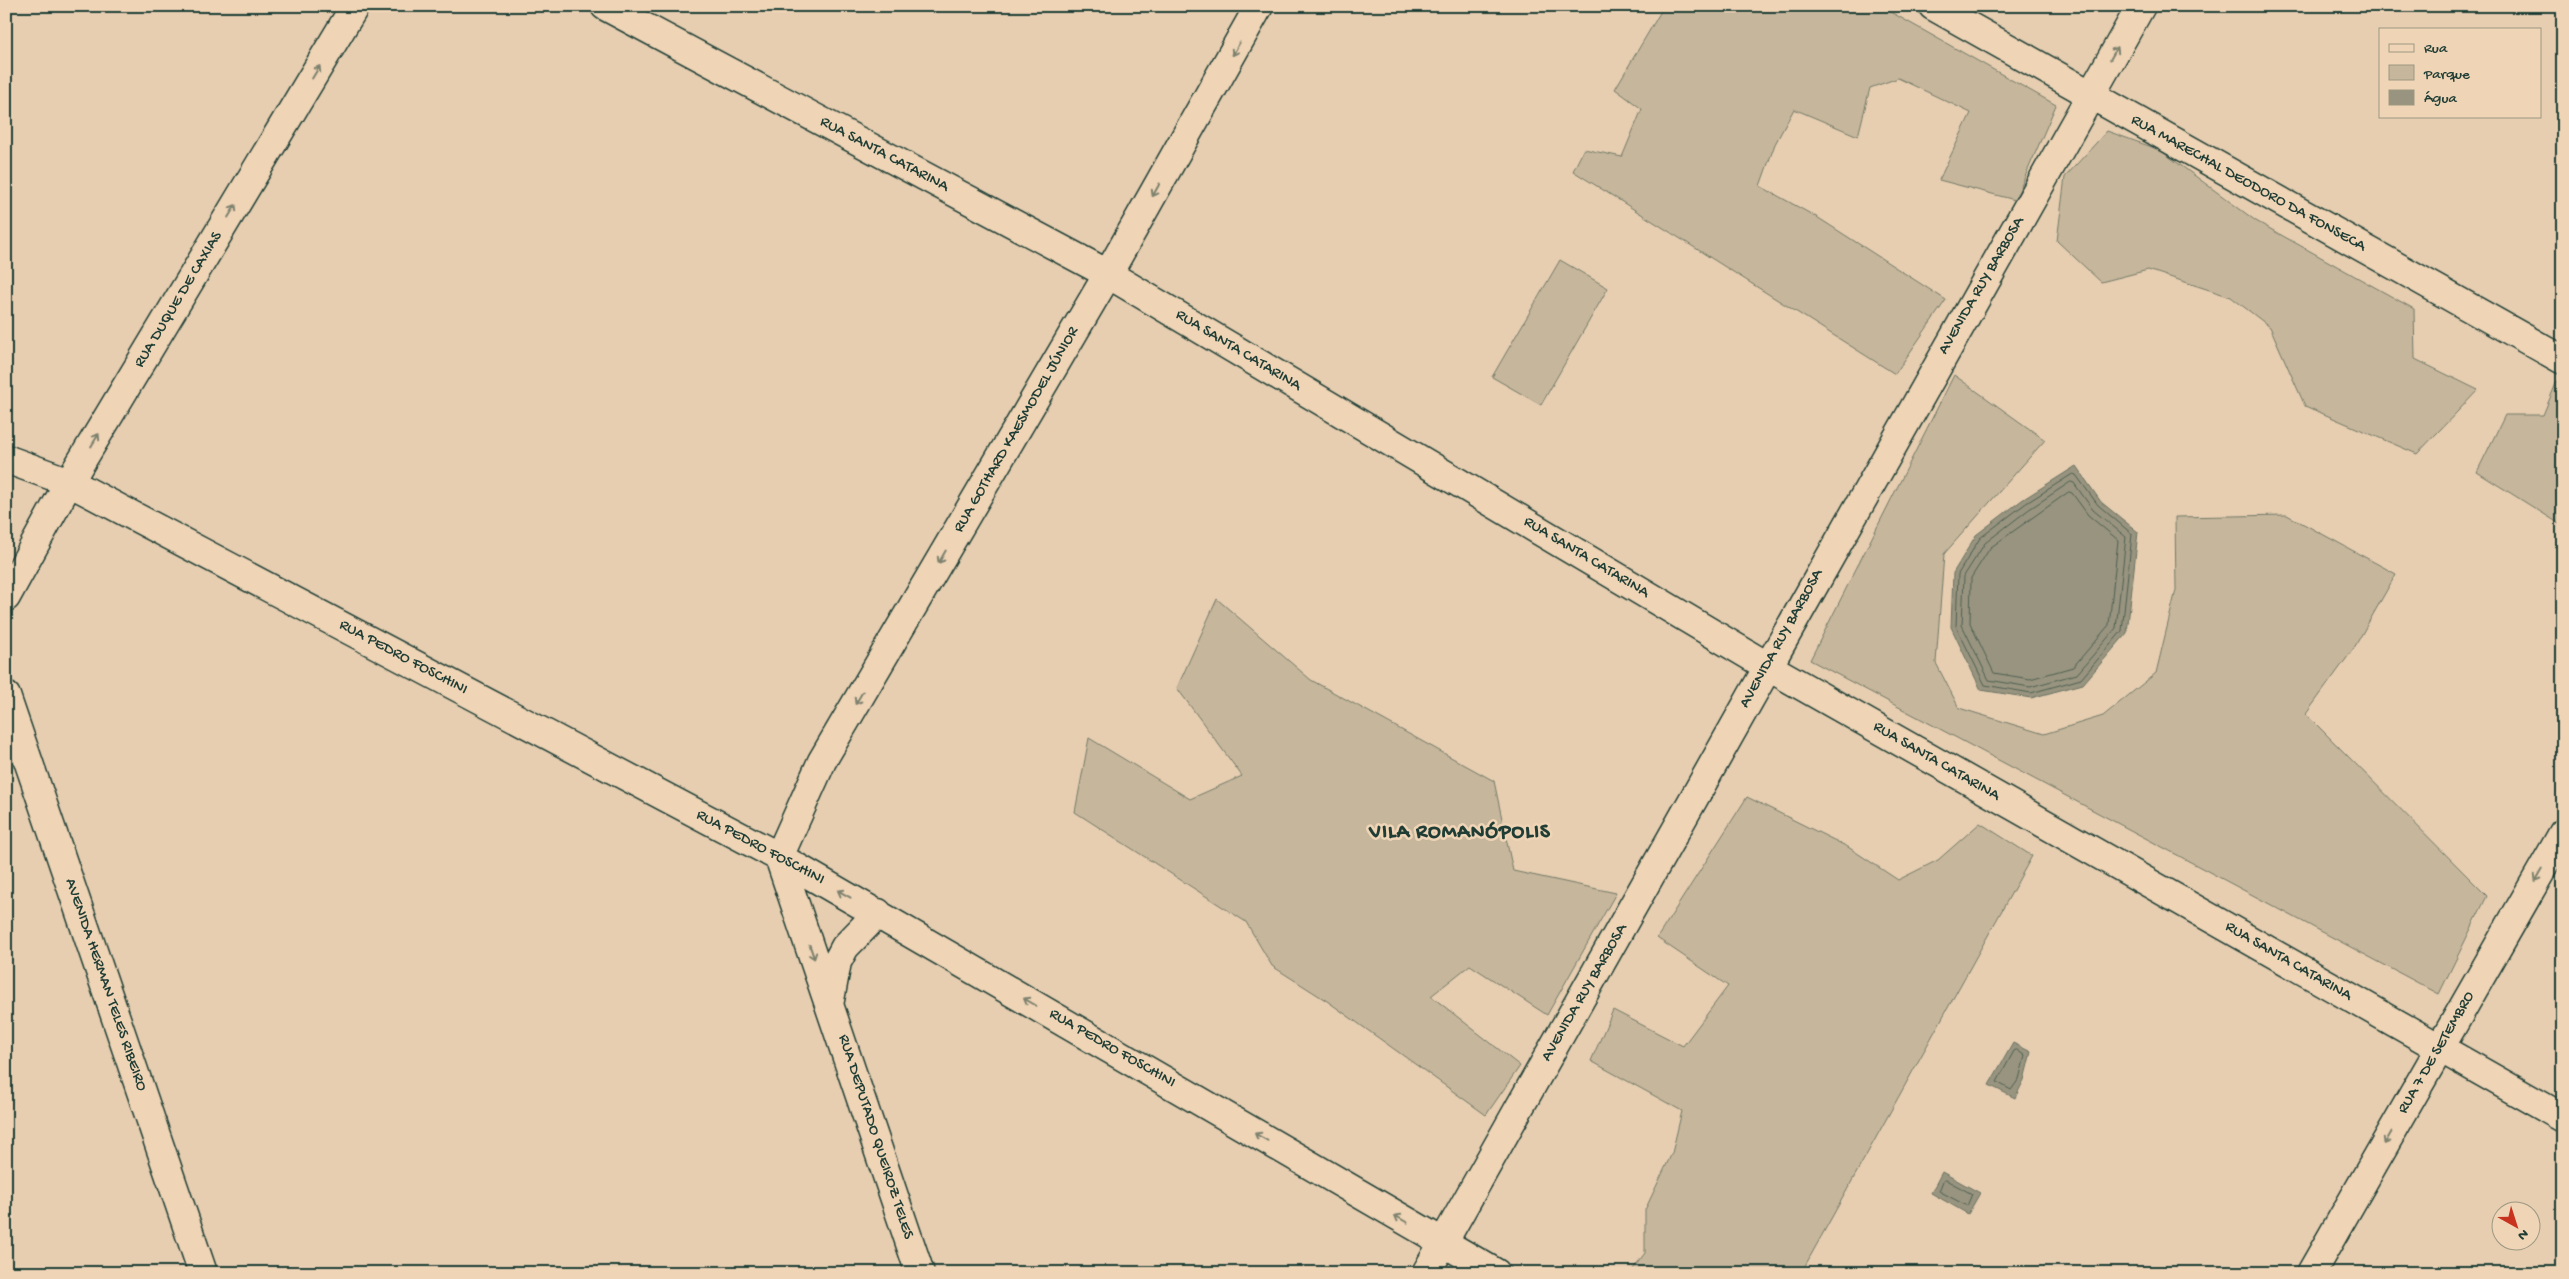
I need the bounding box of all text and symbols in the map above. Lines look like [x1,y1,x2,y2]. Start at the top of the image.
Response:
legend [2379,28,2542,118]
text: Rua [2424,40,2448,58]
one-way arrow [1230,41,1240,55]
one-way arrow [2110,47,2120,61]
one-way arrow [311,65,321,79]
text: Parque [2423,66,2470,84]
text: Água [2424,90,2457,108]
street label: RUA MARECHAL DEODORO DA FONSECA [2127,111,2370,258]
street label: RUA SANTA CATARINA [816,113,953,198]
one-way arrow [1150,183,1160,197]
one-way arrow [228,205,238,219]
street label: AVENIDA RUY BARBOSA [1935,212,2030,358]
street label: RUA DUQUE DE CAXIAS [131,228,228,372]
street label: RUA SANTA CATARINA [1172,306,1306,397]
street label: RUA GOTHARD KAESMODEL JÚNIOR [950,323,1084,536]
one-way arrow [90,434,100,448]
street label: RUA SANTA CATARINA [1520,513,1654,604]
one-way arrow [936,550,946,564]
street label: AVENIDA RUY BARBOSA [1736,565,1829,712]
street label: RUA PEDRO FOSCHINI [335,616,471,700]
one-way arrow [854,690,864,704]
street label: RUA SANTA CATARINA [1869,718,2004,807]
street label: RUA PEDRO FOSCHINI [692,806,828,890]
district label: VILA ROMANÓPOLIS [1368,821,1551,846]
one-way arrow [2533,868,2543,882]
street label: AVENIDA HERMAN TELES RIBEIRO [60,876,151,1094]
one-way arrow [838,888,852,898]
street label: RUA SANTA CATARINA [2221,918,2356,1007]
street label: AVENIDA RUY BARBOSA [1538,919,1633,1065]
one-way arrow [808,944,817,960]
street label: RUA 7 DE SETEMBRO [2394,988,2480,1117]
one-way arrow [1023,996,1038,1006]
street label: RUA PEDRO FOSCHINI [1045,1005,1179,1093]
street label: RUA DEPUTADO QUEIROZ TELES [833,1032,917,1242]
one-way arrow [2383,1130,2393,1144]
one-way arrow [1254,1131,1268,1141]
north arrow [2492,1202,2542,1252]
one-way arrow [1394,1214,1409,1223]
text: N [2514,1225,2532,1244]

